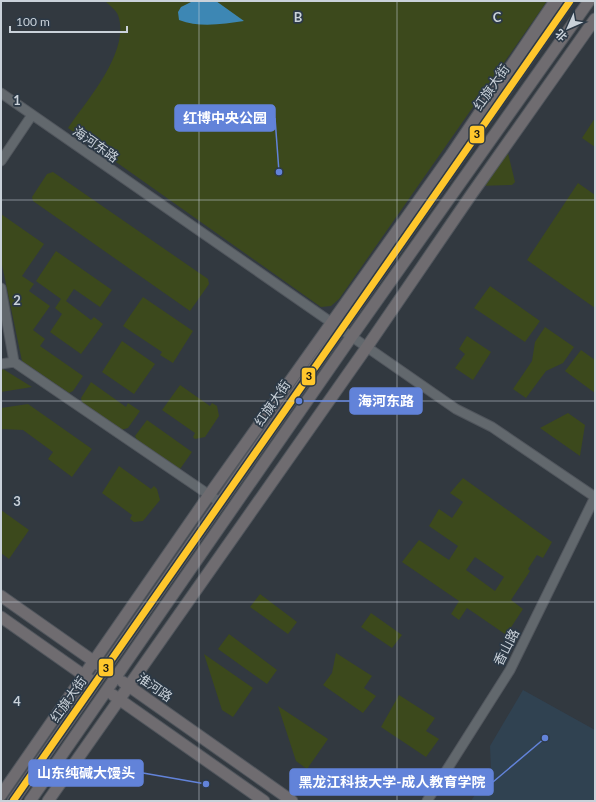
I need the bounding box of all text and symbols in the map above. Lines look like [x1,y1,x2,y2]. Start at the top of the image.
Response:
scale bar [10,8,127,34]
north arrow [548,8,588,48]
text: B [294,9,303,25]
text: C [493,9,502,25]
text: 100 m [16,14,50,29]
text: 北 [552,27,569,44]
street label: 红旗大街 [470,61,512,113]
text: 1 [13,92,21,108]
callout: 红博中央公园 [175,105,275,131]
text: 红博中央公园 [183,109,267,126]
street label: 海河东路 [70,123,122,165]
line badge: 3 [469,125,485,144]
text: 3 [474,127,480,140]
text: 2 [13,292,21,308]
line badge: 3 [301,367,316,386]
text: 3 [306,369,312,382]
street label: 红旗大街 [251,377,293,429]
callout: 海河东路 [350,388,422,414]
text: 海河东路 [358,392,414,409]
text: 3 [13,493,21,509]
street label: 香山路 [490,626,522,668]
line badge: 3 [98,658,114,677]
text: 3 [103,661,109,674]
street label: 淮河路 [134,669,176,705]
street label: 红旗大街 [47,673,89,725]
text: 4 [13,693,21,709]
callout: 山东纯碱大馒头 [29,760,143,786]
text: 山东纯碱大馒头 [37,764,135,781]
callout: 黑龙江科技大学-成人教育学院 [290,769,493,795]
text: 黑龙江科技大学-成人教育学院 [298,773,486,790]

